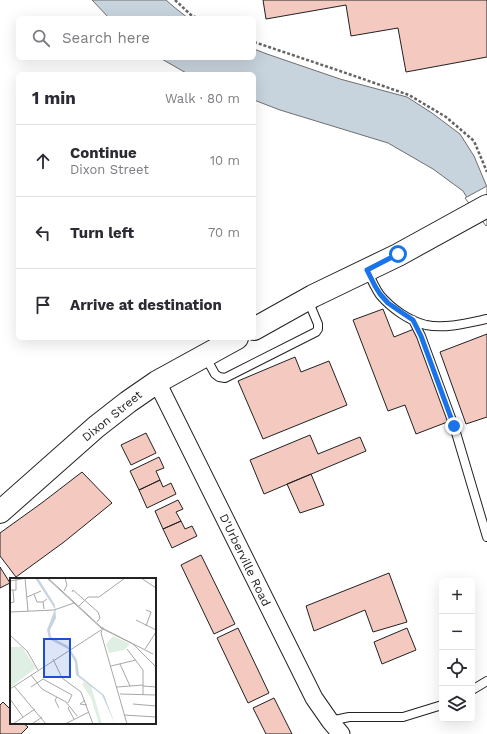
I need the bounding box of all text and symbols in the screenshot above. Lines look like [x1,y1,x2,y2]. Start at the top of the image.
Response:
search box [16,16,256,60]
icon: search [30,27,52,49]
text: Search here [62,29,150,47]
text: 1 min [32,88,76,108]
text: Walk · 80 m [165,91,240,106]
text: Continue [70,144,137,162]
icon: ahead [32,150,54,172]
text: 10 m [210,153,240,168]
text: Dixon Street [70,162,149,177]
icon: left [32,222,54,244]
text: Turn left [70,224,134,242]
text: 70 m [208,225,240,240]
route start [389,245,407,263]
icon: arrive [32,294,54,316]
text: Arrive at destination [70,296,222,314]
street label: Dixon Street [79,388,145,444]
route end [445,417,463,435]
street label: D'Urberville Road [217,511,273,609]
inset map [10,578,156,724]
map controls [439,578,475,722]
button: + [439,578,475,614]
button: − [439,614,475,650]
button: locate [439,650,475,686]
button: layers [439,686,475,722]

